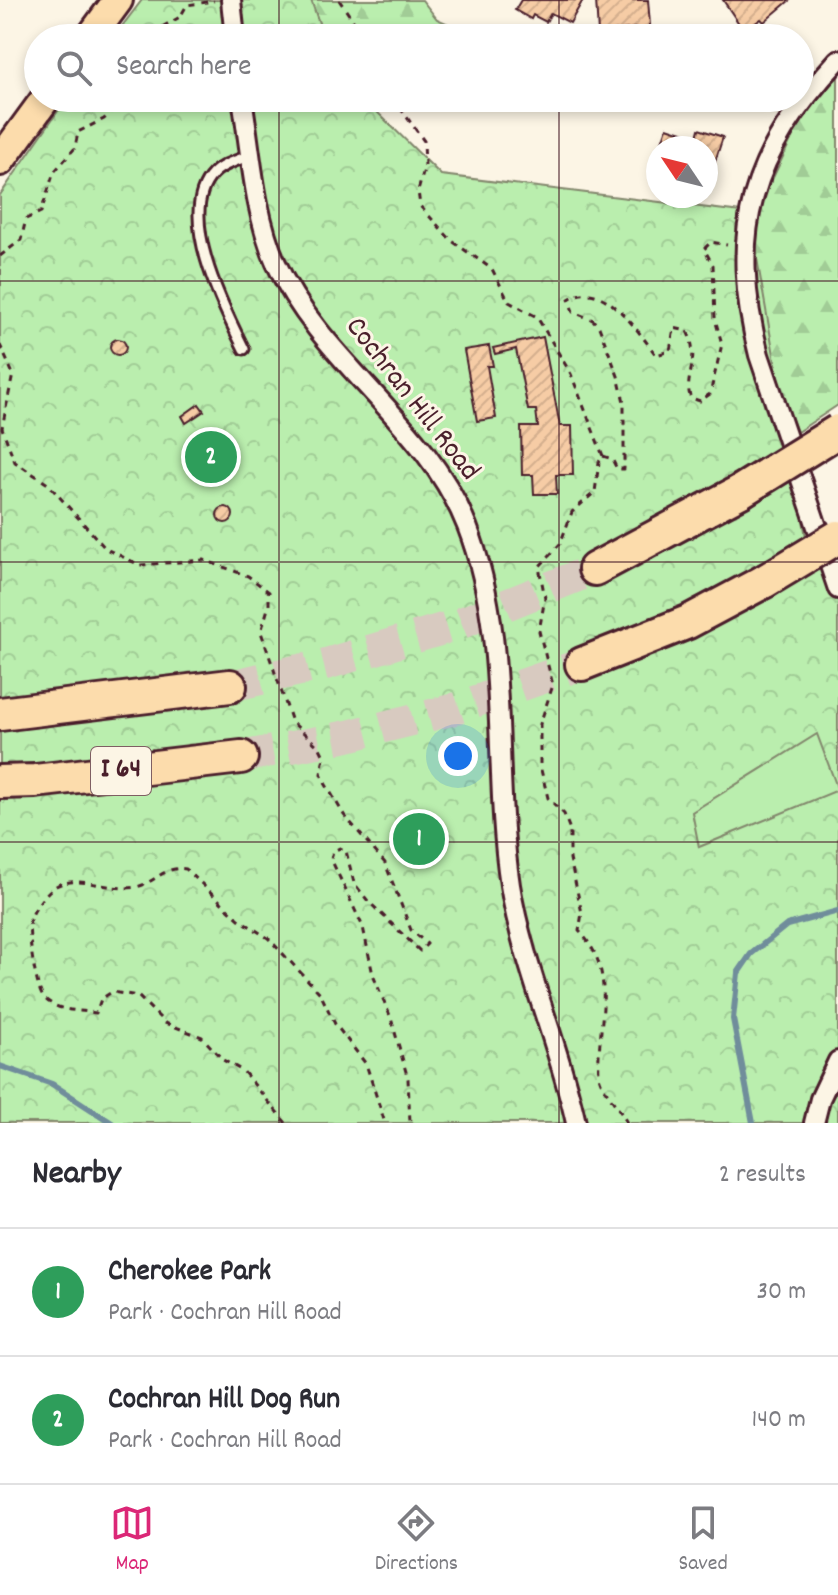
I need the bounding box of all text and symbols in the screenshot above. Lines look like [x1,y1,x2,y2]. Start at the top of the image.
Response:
search box [24,24,814,112]
icon: search [52,46,96,90]
text: Search here [116,47,252,90]
north arrow [646,136,718,208]
street label: Cochran Hill Road [333,309,489,491]
pin: 2 [185,427,237,487]
your location [438,736,478,776]
road number: I 64 [91,747,151,795]
pin: 1 [393,809,445,869]
text: Nearby [32,1151,121,1200]
text: 2 results [719,1157,806,1194]
text: Cherokee Park [108,1252,271,1295]
text: 1 [55,1274,61,1311]
text: 30 m [756,1274,806,1311]
text: Park · Cochran Hill Road [108,1295,342,1332]
text: Cochran Hill Dog Run [108,1380,340,1423]
text: 2 [52,1402,64,1439]
text: 140 m [752,1402,806,1439]
text: Park · Cochran Hill Road [108,1423,342,1460]
tab: Map [110,1501,154,1580]
tab: Directions [375,1501,458,1580]
tab: Saved [679,1501,728,1580]

